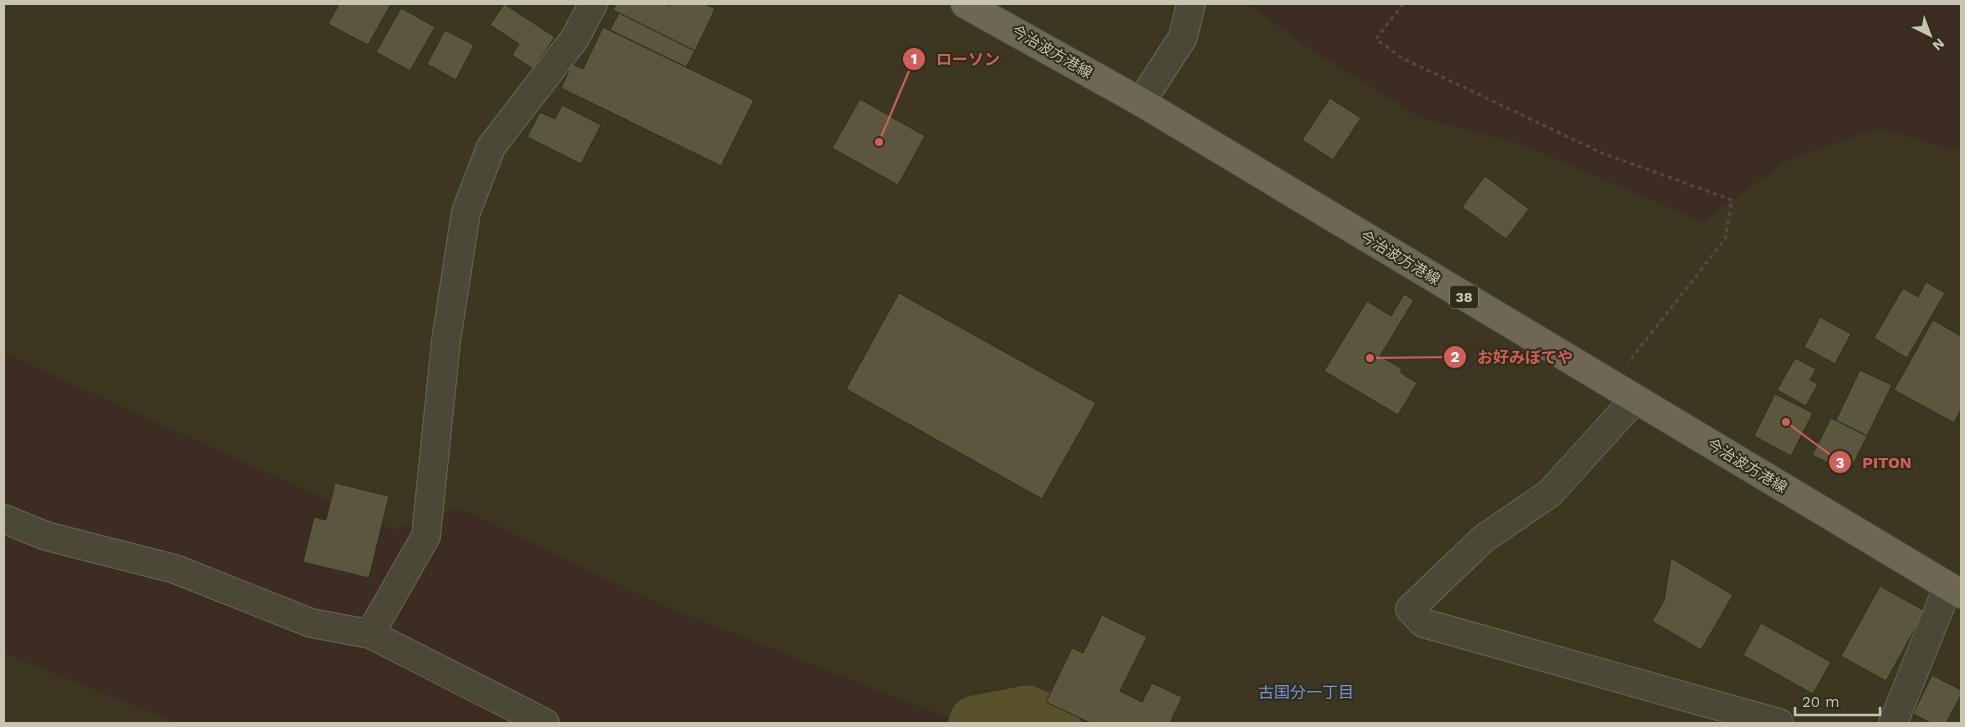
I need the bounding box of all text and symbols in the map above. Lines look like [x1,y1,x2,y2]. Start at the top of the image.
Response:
north arrow [1905,10,1955,60]
street label: 今治波方港線 [1009,22,1095,82]
text: N [1929,35,1948,54]
callout: ローソン [901,44,1010,75]
text: 1 [911,50,917,68]
text: ローソン [936,50,1000,69]
street label: 今治波方港線 [1357,227,1443,289]
road number: 38 [1450,286,1478,308]
callout: お好みぼてや [1442,341,1583,372]
text: 2 [1451,348,1460,366]
text: お好みぼてや [1477,348,1573,367]
street label: 今治波方港線 [1704,435,1790,497]
callout: PITON [1827,447,1922,478]
text: PITON [1862,453,1912,472]
text: 3 [1836,454,1845,472]
district label: 古国分一丁目 [1258,683,1354,702]
scale bar [1795,684,1880,716]
text: 20 m [1802,693,1840,711]

